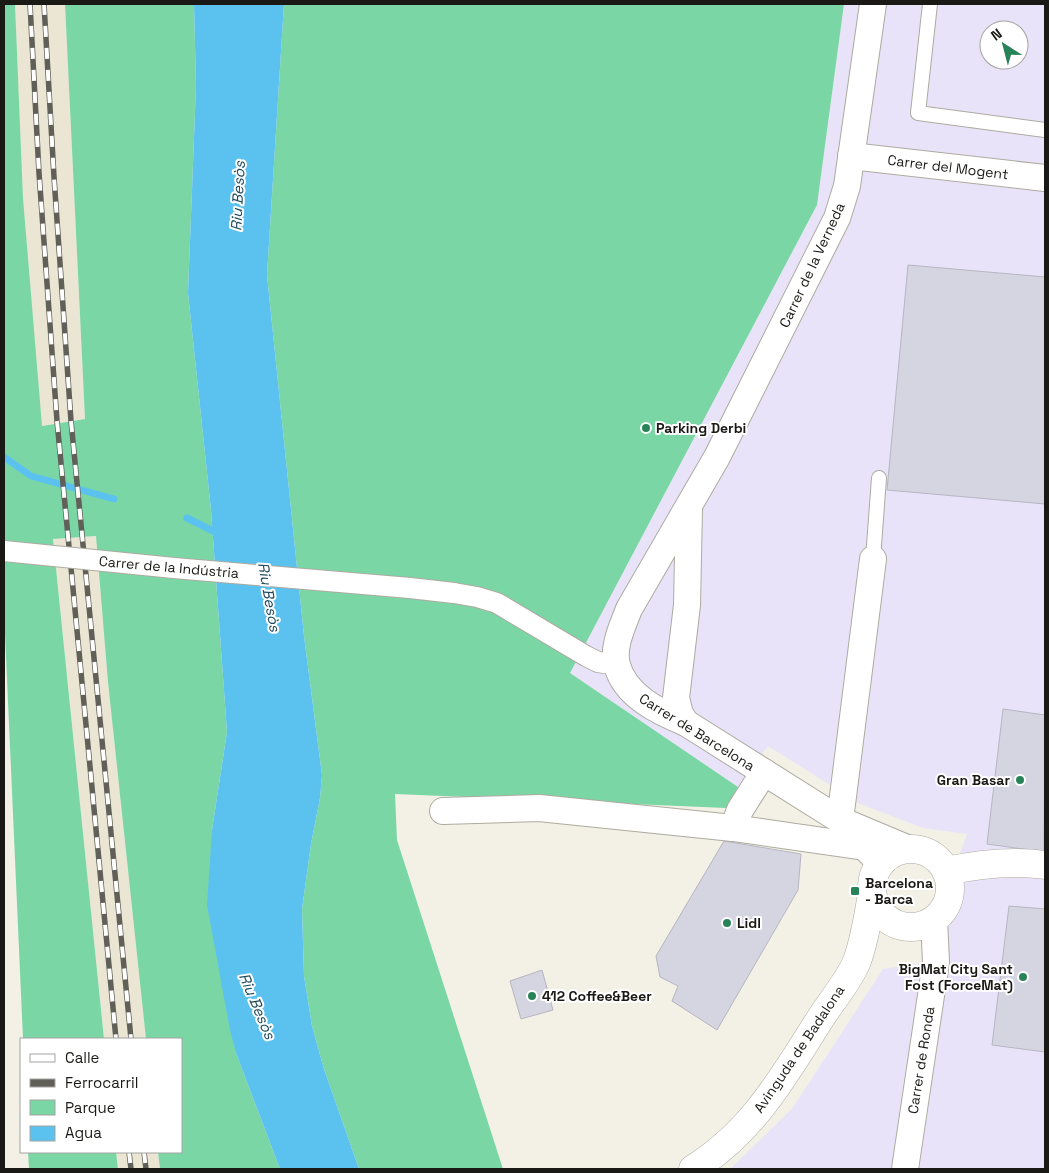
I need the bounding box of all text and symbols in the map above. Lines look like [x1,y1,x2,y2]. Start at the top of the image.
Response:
north arrow [979,20,1029,70]
text: N [987,24,1005,45]
street label: Carrer del Mogent [887,151,1009,183]
water label: Riu Besòs [226,159,249,231]
street label: Carrer de la Verneda [775,200,849,330]
place label: Parking Derbi [656,419,746,437]
marker: Parking Derbi [640,422,652,434]
street label: Carrer de la Indústria [98,552,240,582]
water label: Riu Besòs [254,561,285,634]
street label: Carrer de Barcelona [636,689,758,775]
place label: Gran Basar [937,771,1010,789]
marker: Gran Basar [1014,774,1026,786]
place label: Barcelona - Barca [865,874,933,908]
marker: Barcelona - Barca [849,885,861,897]
place label: Lidl [737,914,761,932]
marker: Lidl [721,917,733,929]
place label: BigMat City Sant Fost (ForceMat) [898,960,1013,994]
water label: Riu Besòs [235,970,280,1043]
marker: BigMat City Sant Fost (ForceMat) [1017,971,1029,983]
street label: Avinguda de Badalona [750,982,848,1116]
place label: 412 Coffee&Beer [542,987,652,1005]
marker: 412 Coffee&Beer [526,990,538,1002]
street label: Carrer de Ronda [904,1005,938,1115]
legend [20,1038,182,1153]
text: Calle [65,1048,100,1067]
text: Ferrocarril [65,1073,138,1092]
text: Parque [65,1098,116,1117]
text: Agua [65,1123,102,1142]

